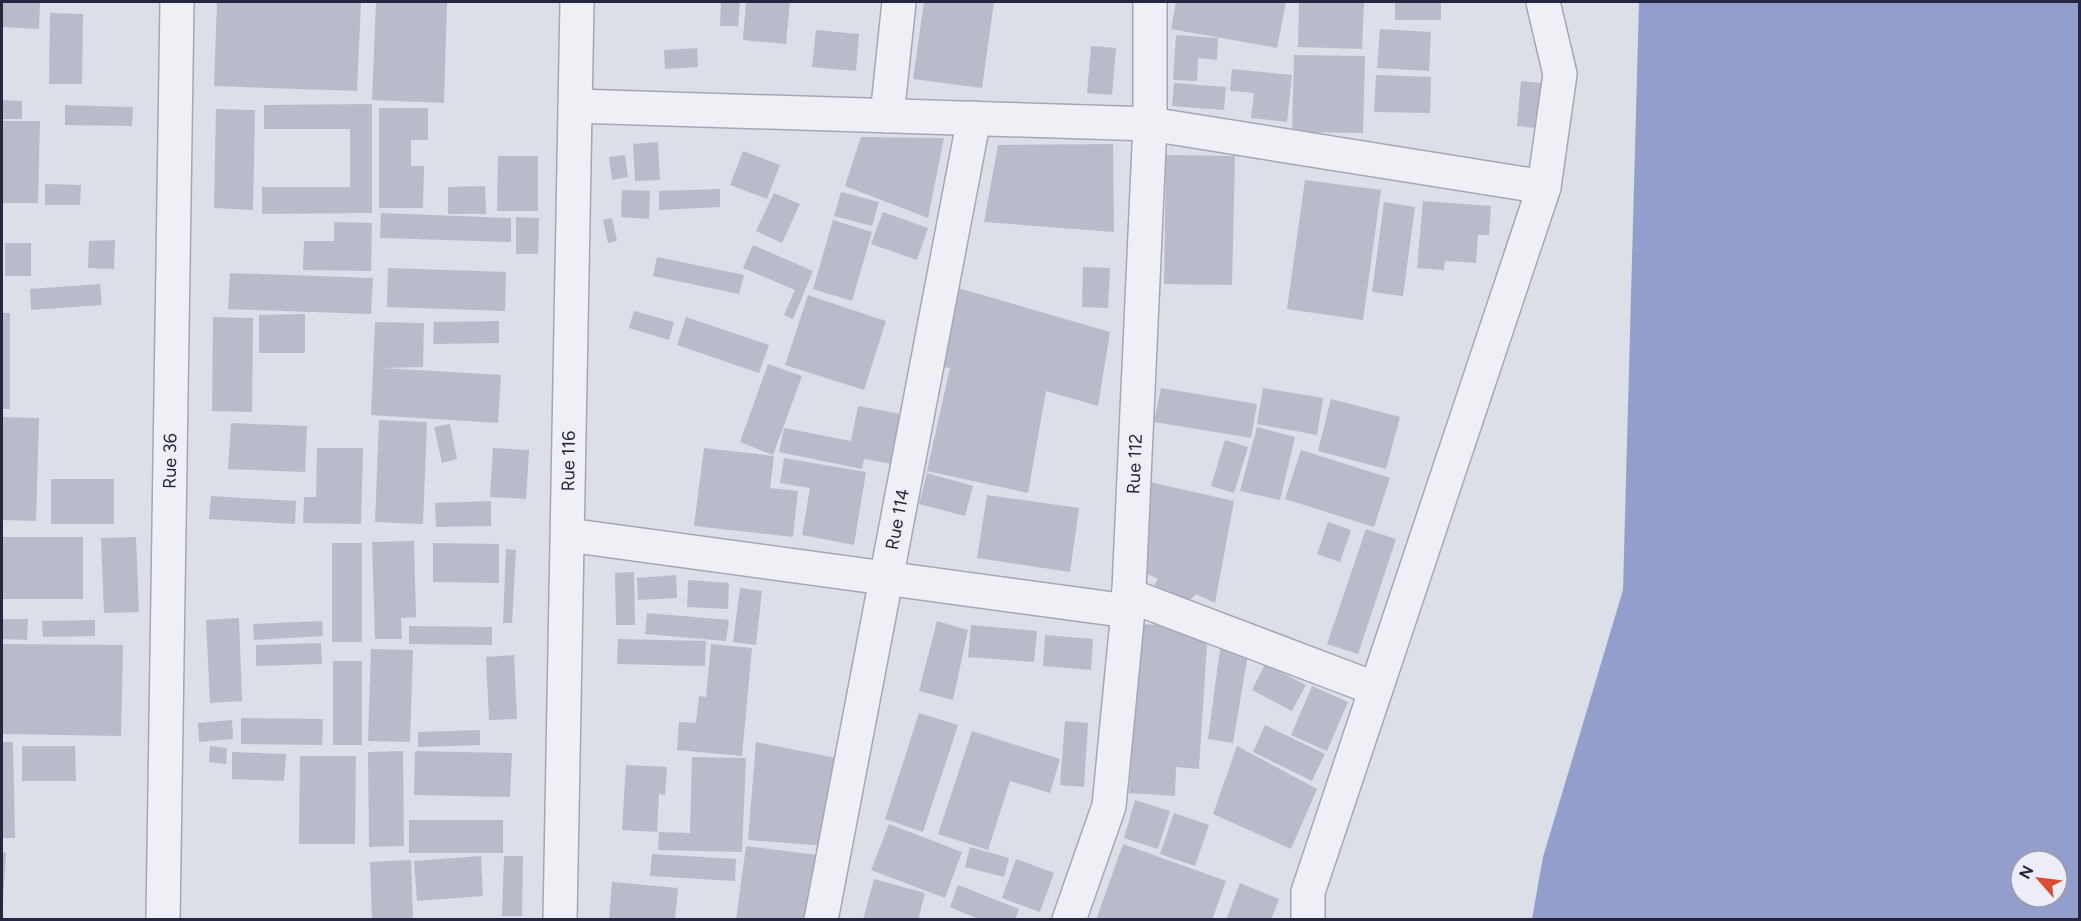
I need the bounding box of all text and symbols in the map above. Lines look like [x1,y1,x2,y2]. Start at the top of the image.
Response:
street label: Rue 116 [557,431,580,492]
street label: Rue 36 [159,433,181,489]
street label: Rue 112 [1122,433,1147,495]
street label: Rue 114 [881,487,914,552]
north arrow [2009,849,2069,909]
text: N [2015,862,2037,882]

